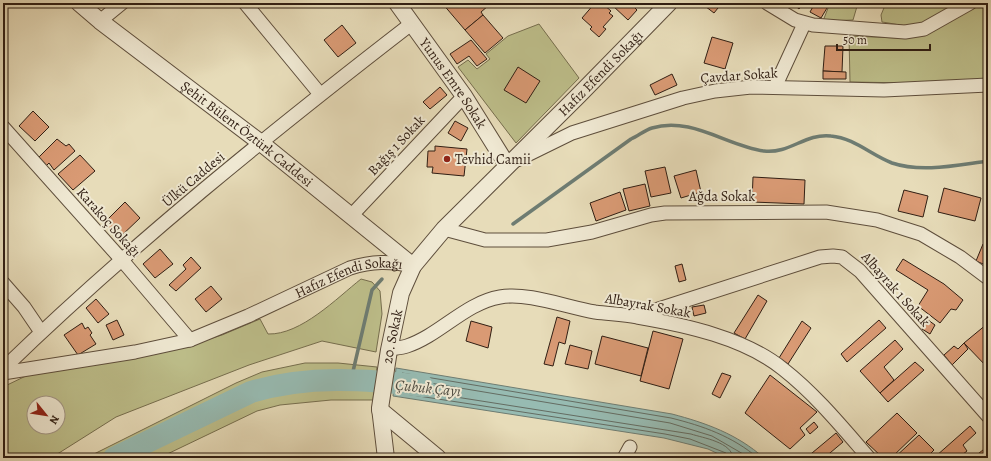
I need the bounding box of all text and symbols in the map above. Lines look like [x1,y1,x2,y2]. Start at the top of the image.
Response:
street label: Hafız Efendi Sokağı [554,26,647,120]
scale bar [837,26,930,52]
text: 50 m [843,32,867,48]
street label: Yunus Emre Sokak [414,33,491,132]
street label: Çavdar Sokak [700,63,778,88]
street label: Şehit Bülent Öztürk Caddesi [177,77,317,192]
street label: Bağış 1 Sokak [363,111,429,180]
street label: Ülkü Caddesi [158,148,229,211]
place label: Tevhid Camii [455,150,531,169]
marker: Tevhid Camii [442,154,452,164]
street label: Karakoç Sokağı [72,183,145,261]
street label: Ağda Sokak [688,187,755,206]
street label: Albayrak 1 Sokak [856,247,934,331]
street label: Hafız Efendi Sokağı [292,253,404,303]
street label: Albayrak Sokak [603,288,692,322]
street label: 20. Sokak [378,307,407,365]
water label: Çubuk Çayı [394,375,462,401]
north arrow [26,395,66,435]
text: N [46,413,63,427]

